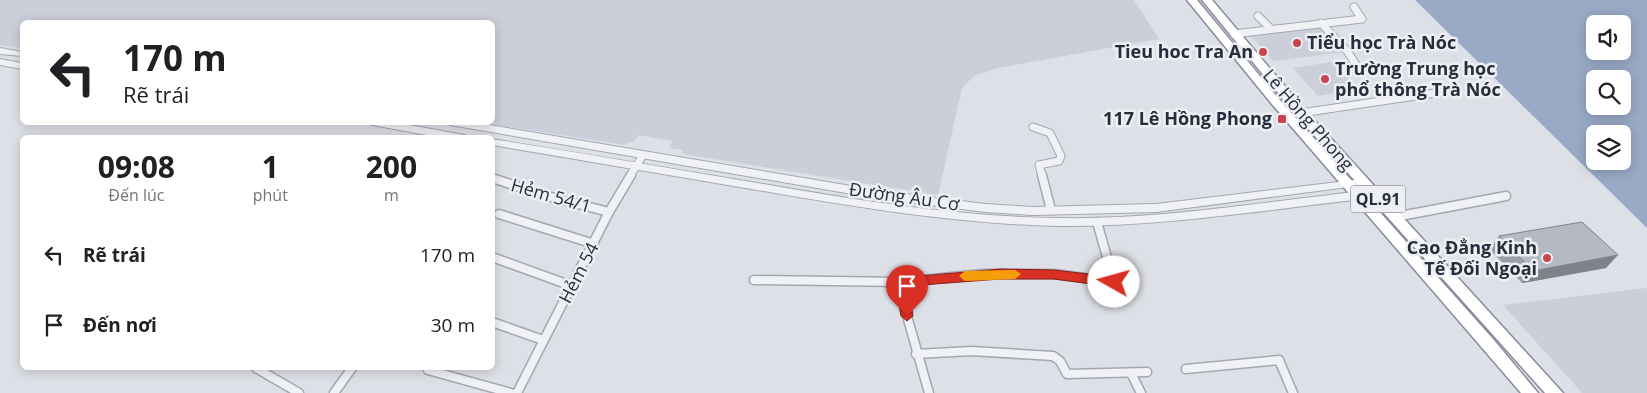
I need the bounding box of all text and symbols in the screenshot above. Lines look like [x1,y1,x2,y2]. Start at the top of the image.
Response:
map controls [1586,15,1631,170]
button: sound [1586,15,1631,60]
place label: Tiểu học Trà Nóc [1307,30,1456,54]
text: 170 m [123,34,227,81]
marker: Tiểu học Trà Nóc [1291,37,1303,49]
place label: Tieu hoc Tra An [1115,39,1253,63]
icon: left [40,40,105,105]
marker: Tieu hoc Tra An [1257,46,1269,58]
place label: Trường Trung học phổ thông Trà Nóc [1335,56,1501,101]
street label: Lê Hồng Phong [1258,63,1360,175]
button: search [1586,70,1631,115]
marker: Trường Trung học phổ thông Trà Nóc [1319,73,1331,85]
text: Rẽ trái [123,79,189,109]
place label: 117 Lê Hồng Phong [1103,106,1272,130]
marker: 117 Lê Hồng Phong [1276,113,1288,125]
button: layers [1586,125,1631,170]
text: 09:08 [98,146,175,187]
text: 1 [262,146,279,187]
text: 200 [366,146,417,187]
street label: Hẻm 54/1 [508,172,594,218]
street label: Đường Âu Cơ [848,176,962,216]
text: Đến lúc [108,184,164,206]
text: phút [253,184,288,206]
text: m [384,184,399,206]
road number: QL.91 [1350,185,1406,212]
place label: Cao Đẳng Kinh Tế Đối Ngoại [1407,235,1537,280]
street label: Hẻm 54 [553,238,604,307]
icon: left [40,241,68,269]
text: Rẽ trái [83,242,146,268]
text: 170 m [420,242,475,268]
marker: Cao Đẳng Kinh Tế Đối Ngoại [1541,252,1553,264]
position arrow [1087,255,1139,307]
pin [886,265,928,316]
icon: arrive [893,272,921,300]
icon: arrive [40,311,68,339]
text: Đến nơi [83,312,157,338]
text: 30 m [431,312,475,338]

